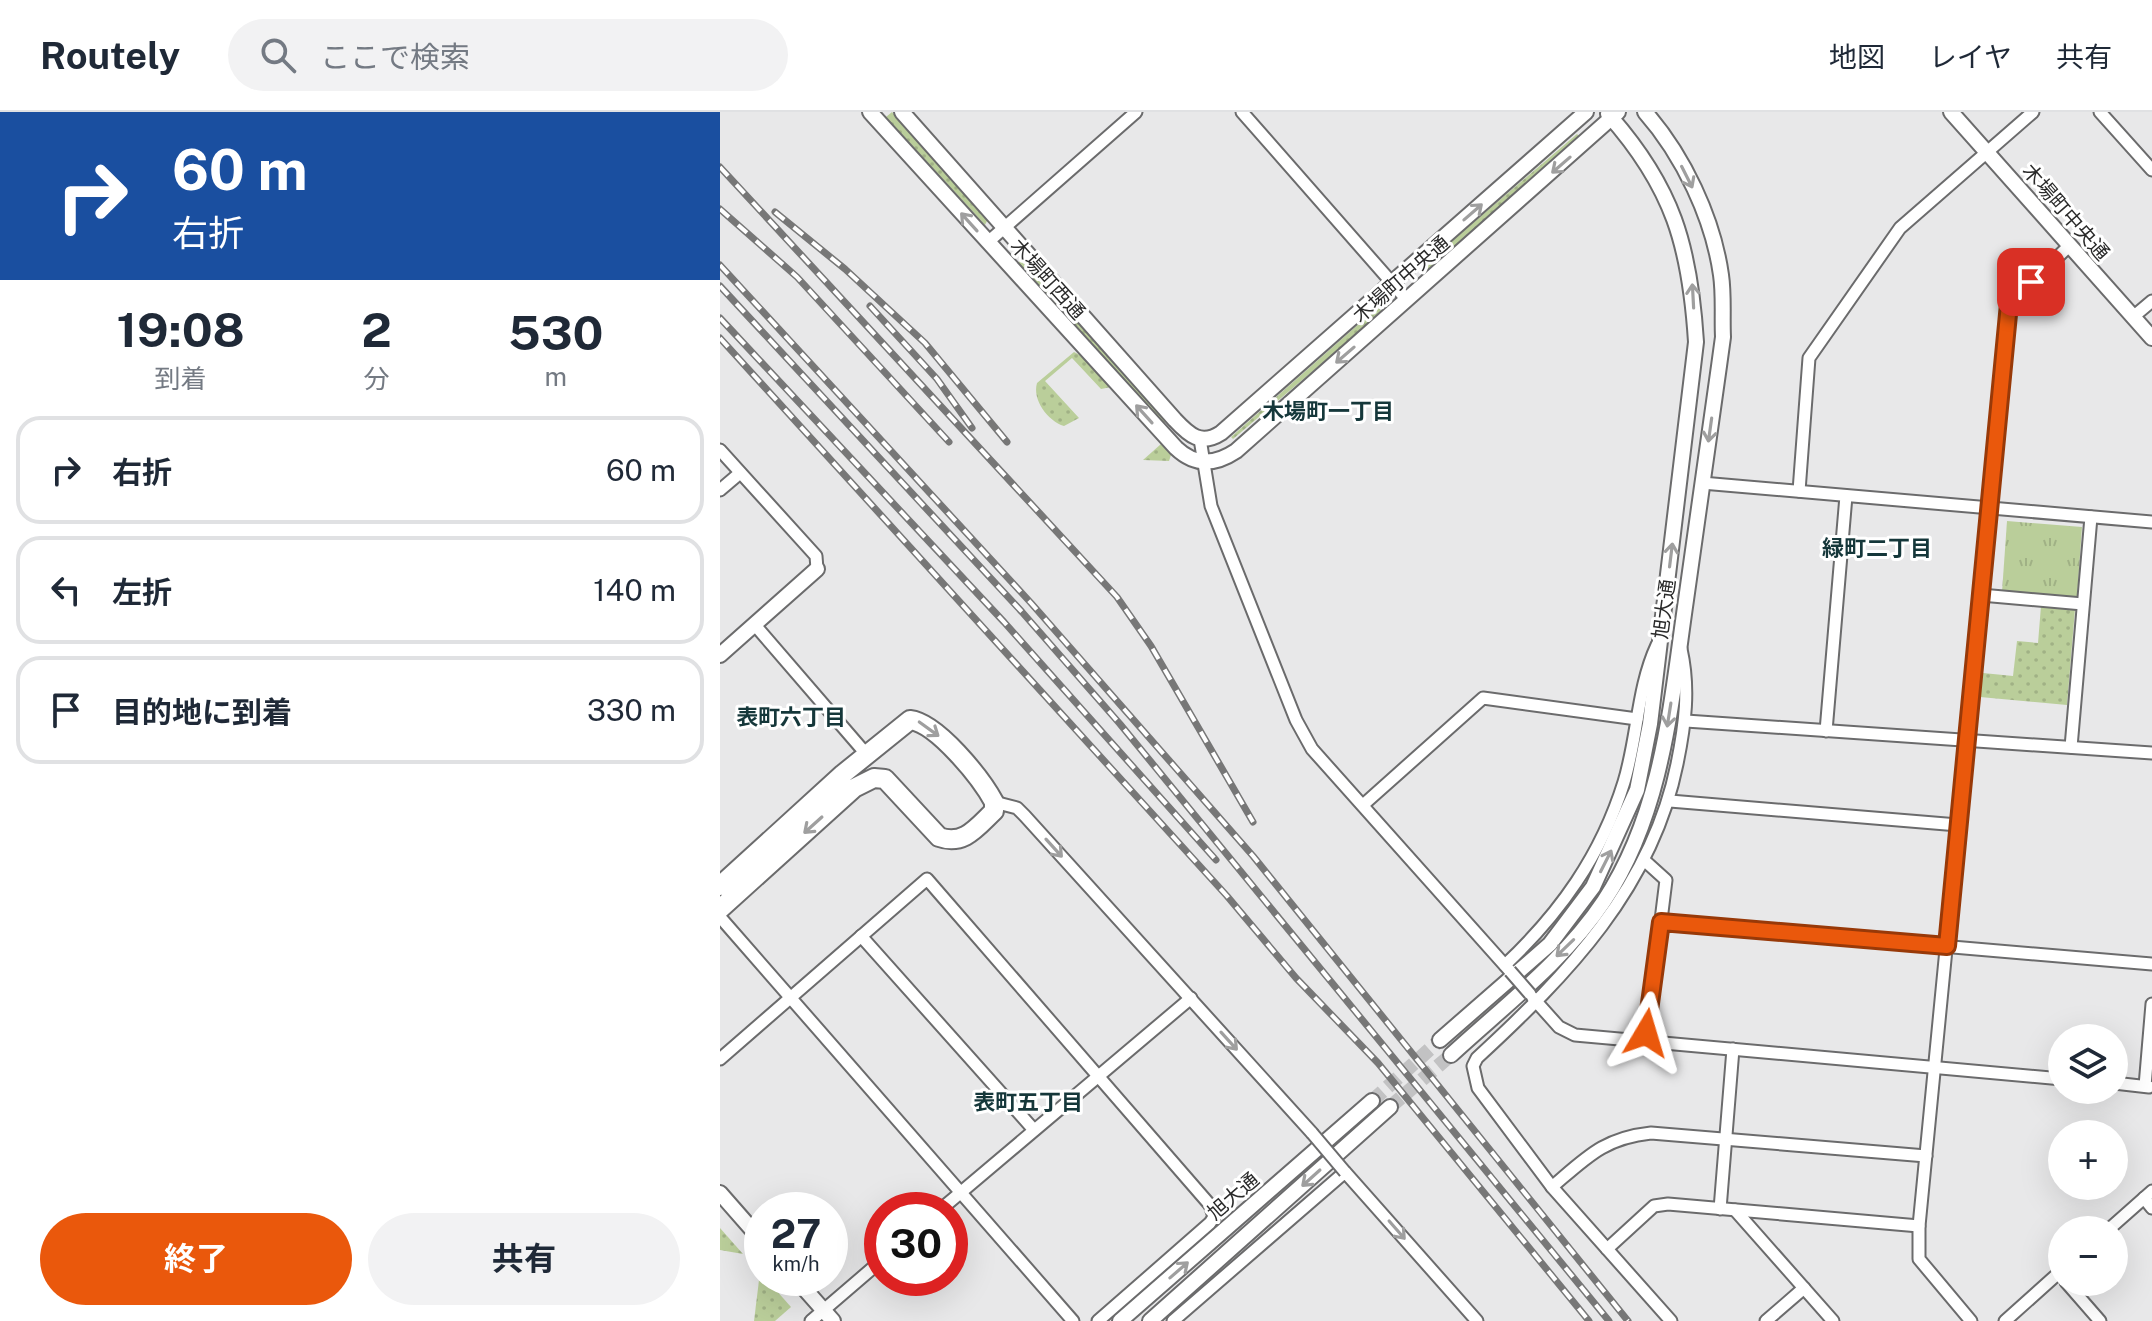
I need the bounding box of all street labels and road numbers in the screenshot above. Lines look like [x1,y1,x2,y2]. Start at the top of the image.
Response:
street label: 木場町中央通 [2018,159,2114,265]
street label: 木場町中央通 [1348,231,1454,327]
street label: 木場町西通 [1006,234,1090,324]
street label: 旭大通 [1648,578,1680,640]
street label: 旭大通 [1202,1167,1264,1225]

